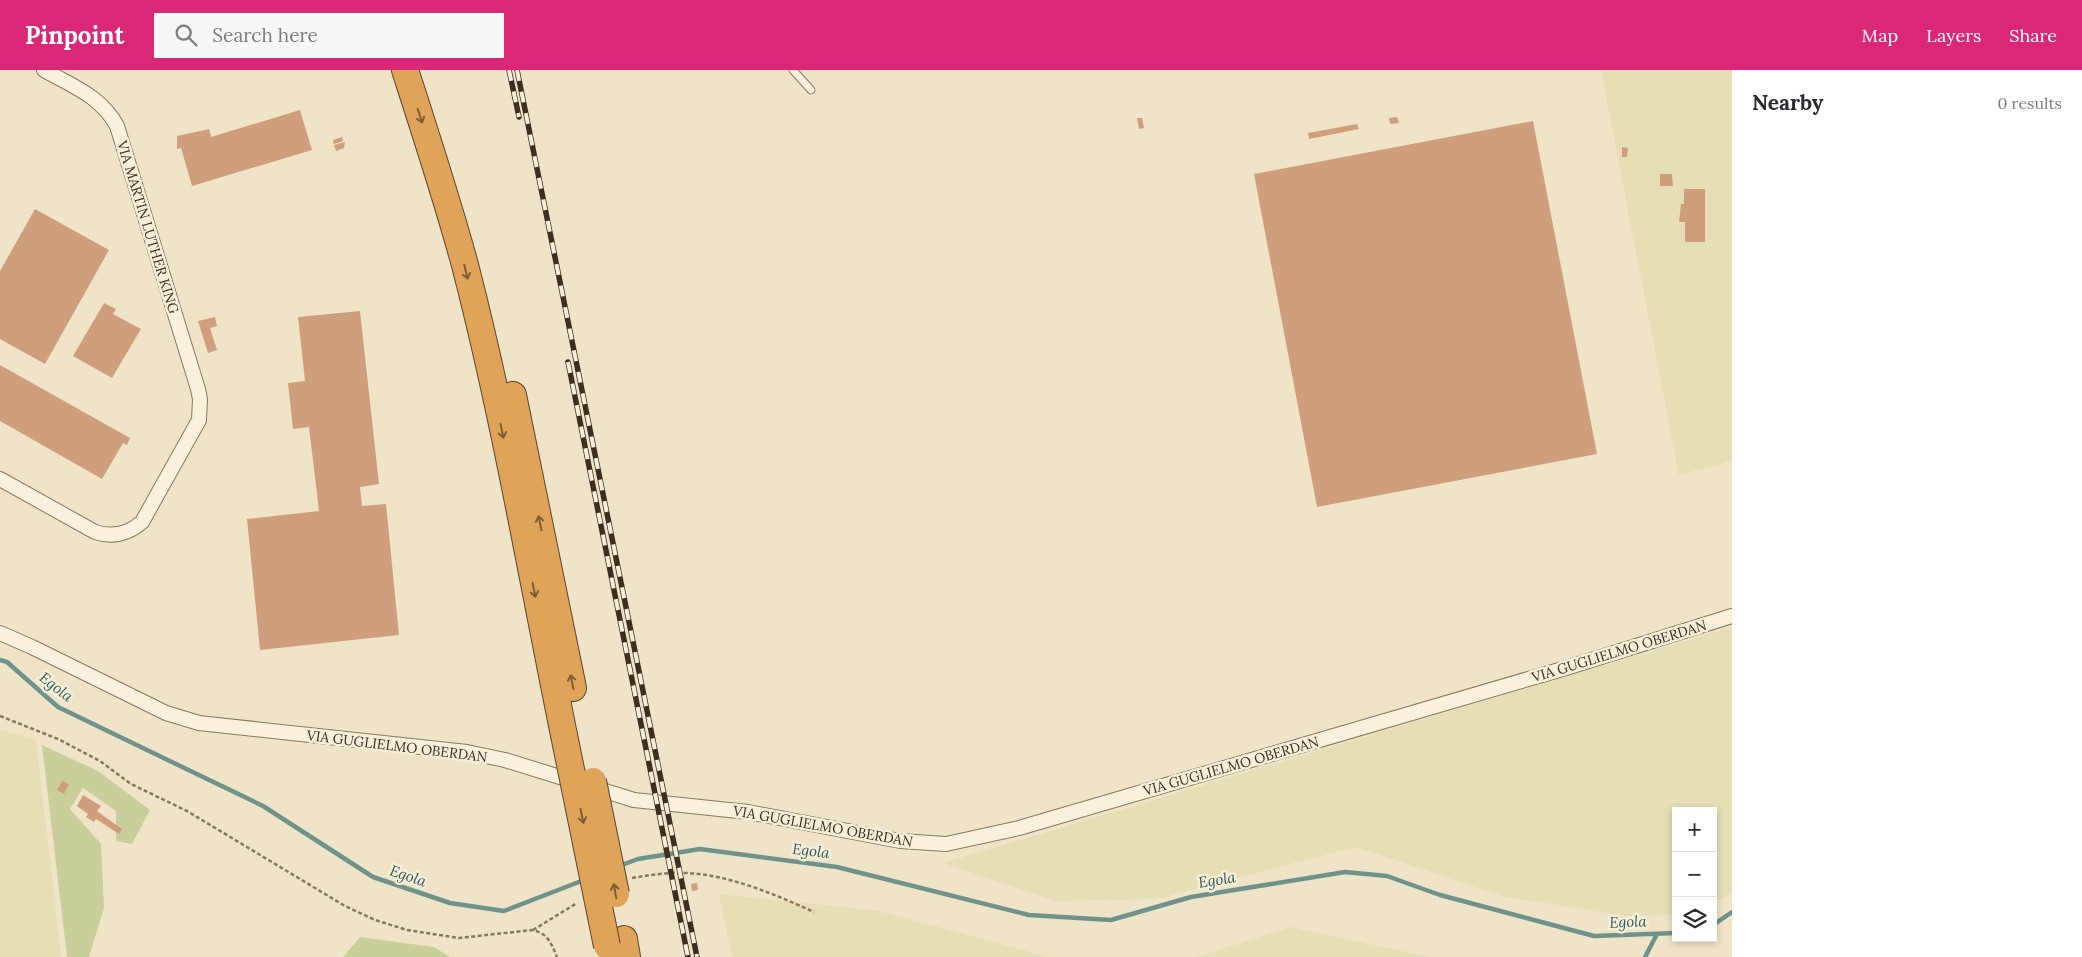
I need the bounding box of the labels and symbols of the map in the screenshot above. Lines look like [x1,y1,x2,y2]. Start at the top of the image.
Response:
one-way arrow [416,108,426,124]
street label: VIA MARTIN LUTHER KING [113,137,183,316]
one-way arrow [462,264,471,280]
one-way arrow [498,422,508,438]
one-way arrow [535,516,544,532]
one-way arrow [530,581,540,597]
street label: VIA GUGLIELMO OBERDAN [1528,616,1709,686]
water label: Egola [36,668,77,706]
one-way arrow [567,675,576,691]
street label: VIA GUGLIELMO OBERDAN [305,726,489,766]
street label: VIA GUGLIELMO OBERDAN [1140,732,1321,800]
street label: VIA GUGLIELMO OBERDAN [731,801,914,851]
one-way arrow [578,808,587,824]
water label: Egola [791,839,832,862]
water label: Egola [387,860,430,891]
water label: Egola [1197,867,1238,892]
one-way arrow [610,884,619,900]
water label: Egola [1609,911,1648,932]

